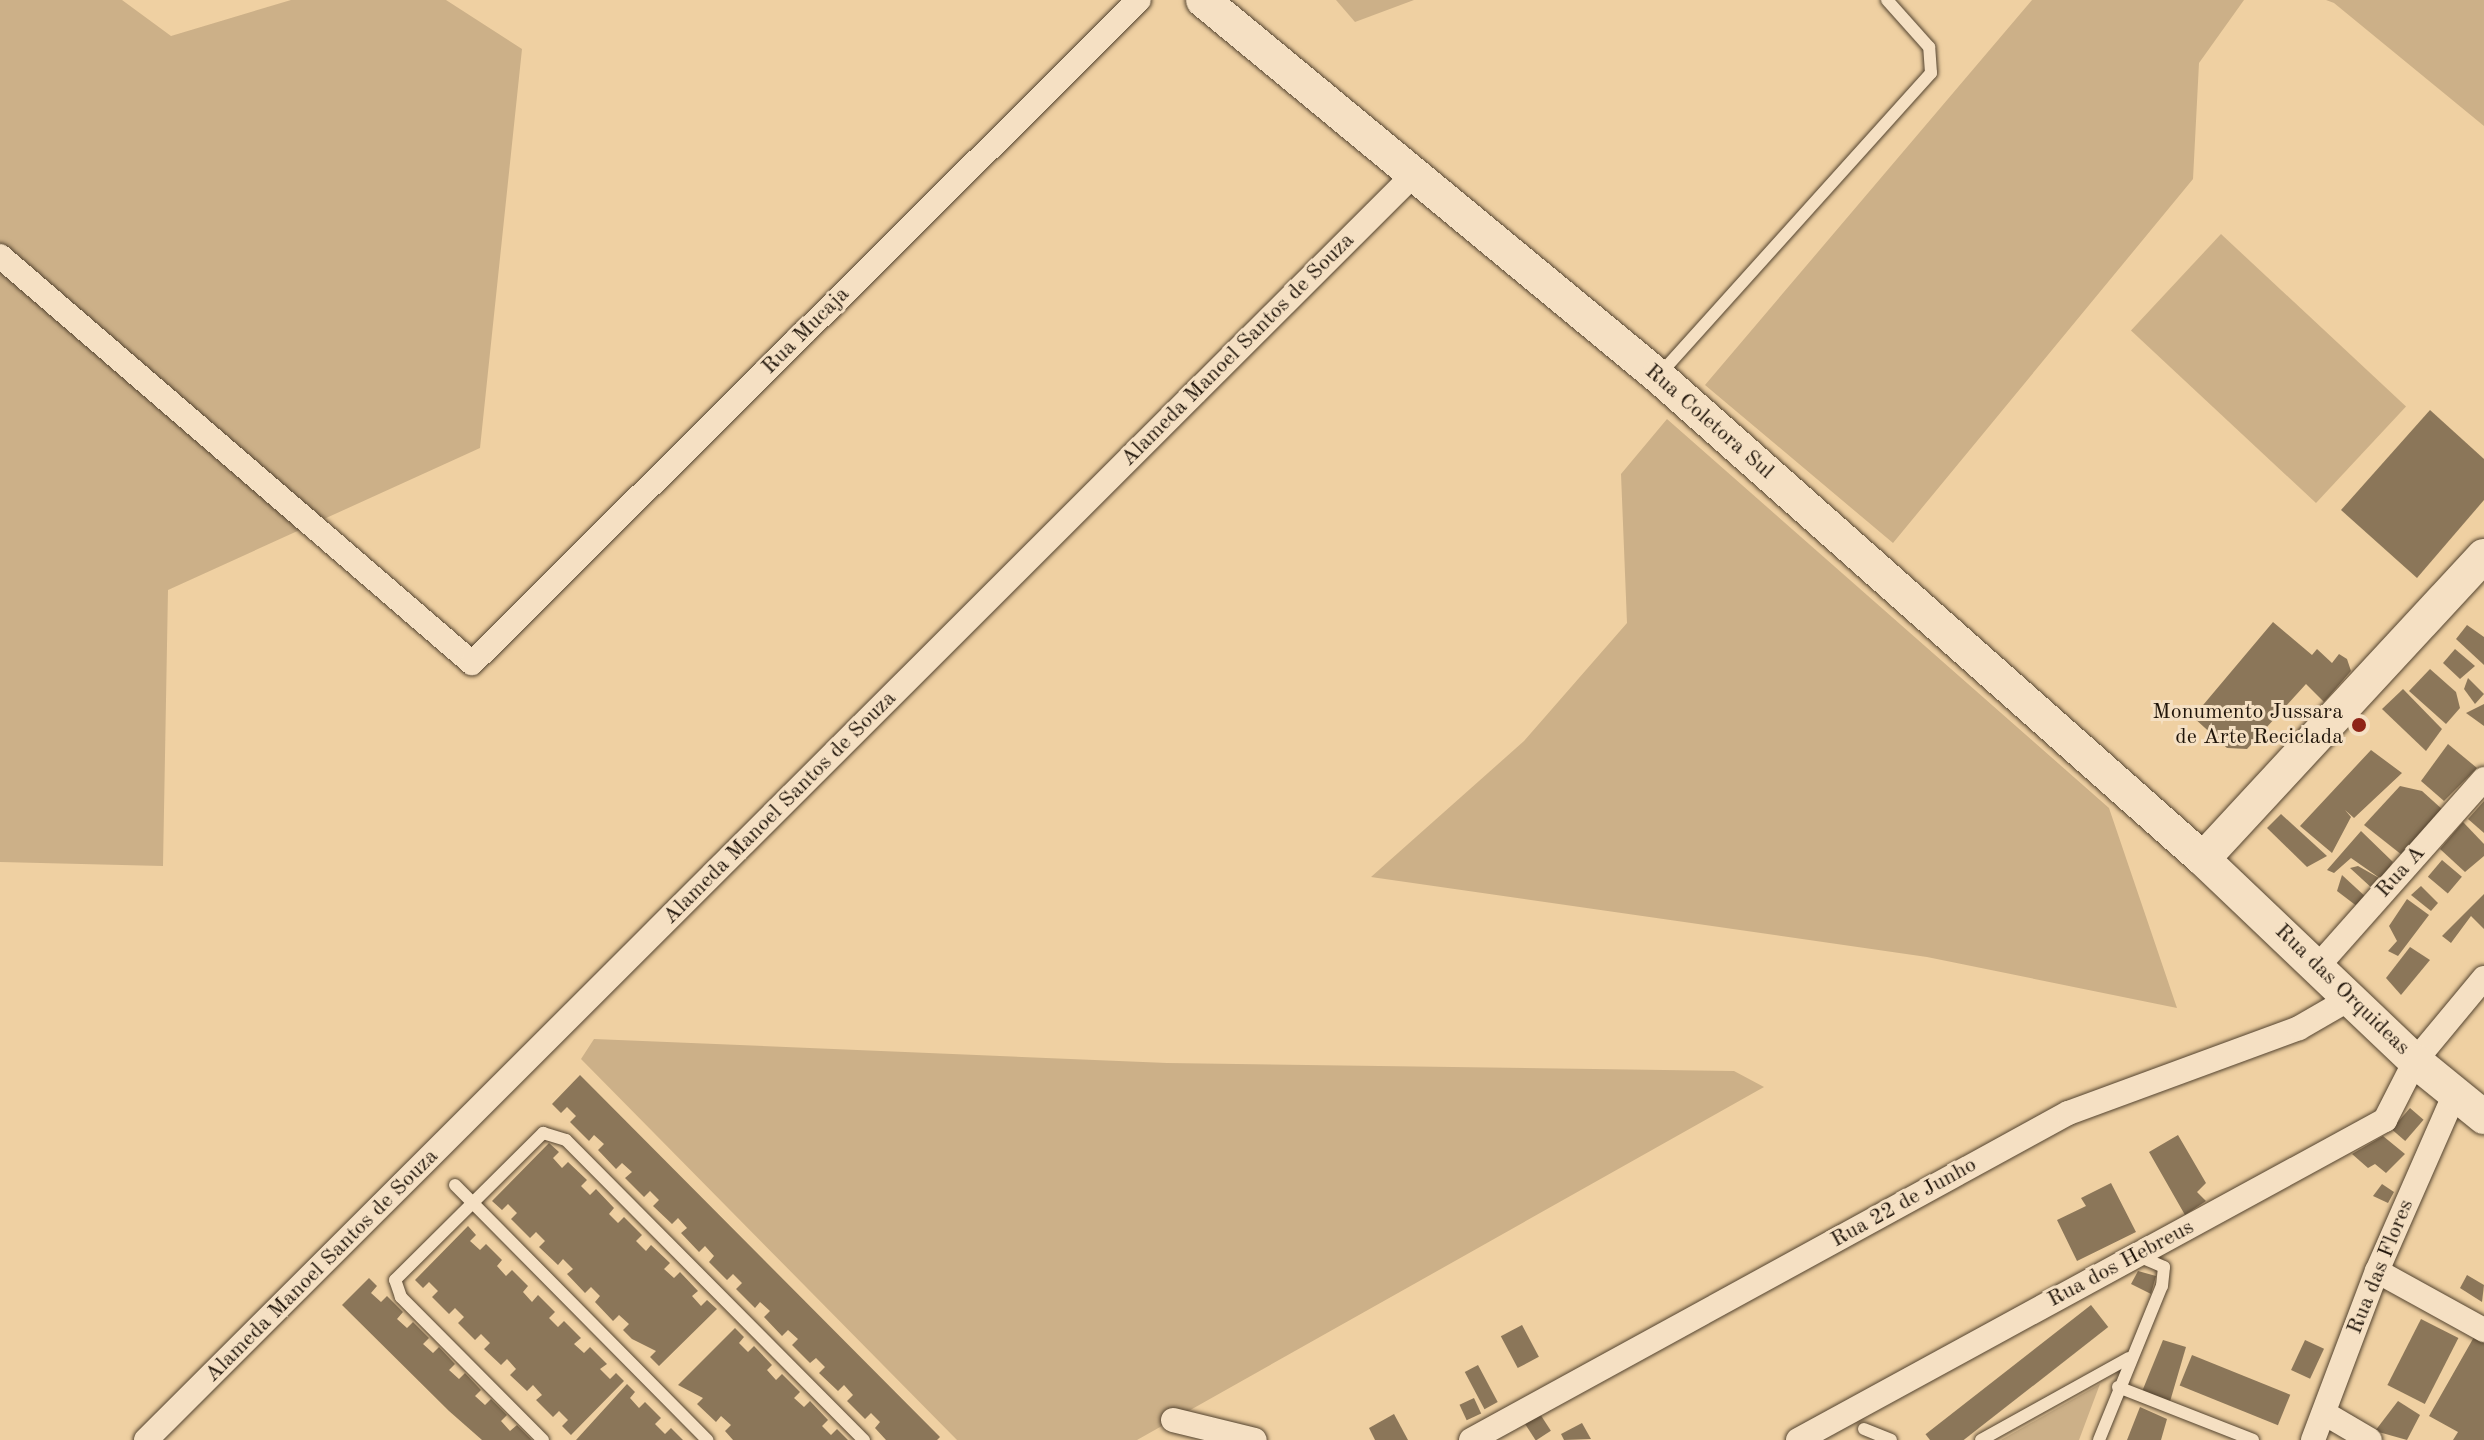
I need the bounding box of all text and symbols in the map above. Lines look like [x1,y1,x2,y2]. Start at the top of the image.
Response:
street label: Alameda Manoel Santos de Souza [1116,228,1360,472]
street label: Rua Mucaja [757,282,855,380]
street label: Rua Coletora Sul [1639,359,1779,485]
street label: Alameda Manoel Santos de Souza [658,686,902,930]
place label: Monumento Jussara de Arte Reciclada [2152,699,2343,750]
marker: Monumento Jussara de Arte Reciclada [2350,716,2368,734]
street label: Rua A [2371,840,2431,904]
street label: Rua das Orquideas [2269,919,2415,1061]
street label: Alameda Manoel Santos de Souza [200,1144,444,1388]
street label: Rua 22 de Junho [1827,1152,1981,1254]
street label: Rua das Flores [2342,1196,2420,1338]
street label: Rua dos Hebreus [2043,1214,2199,1314]

